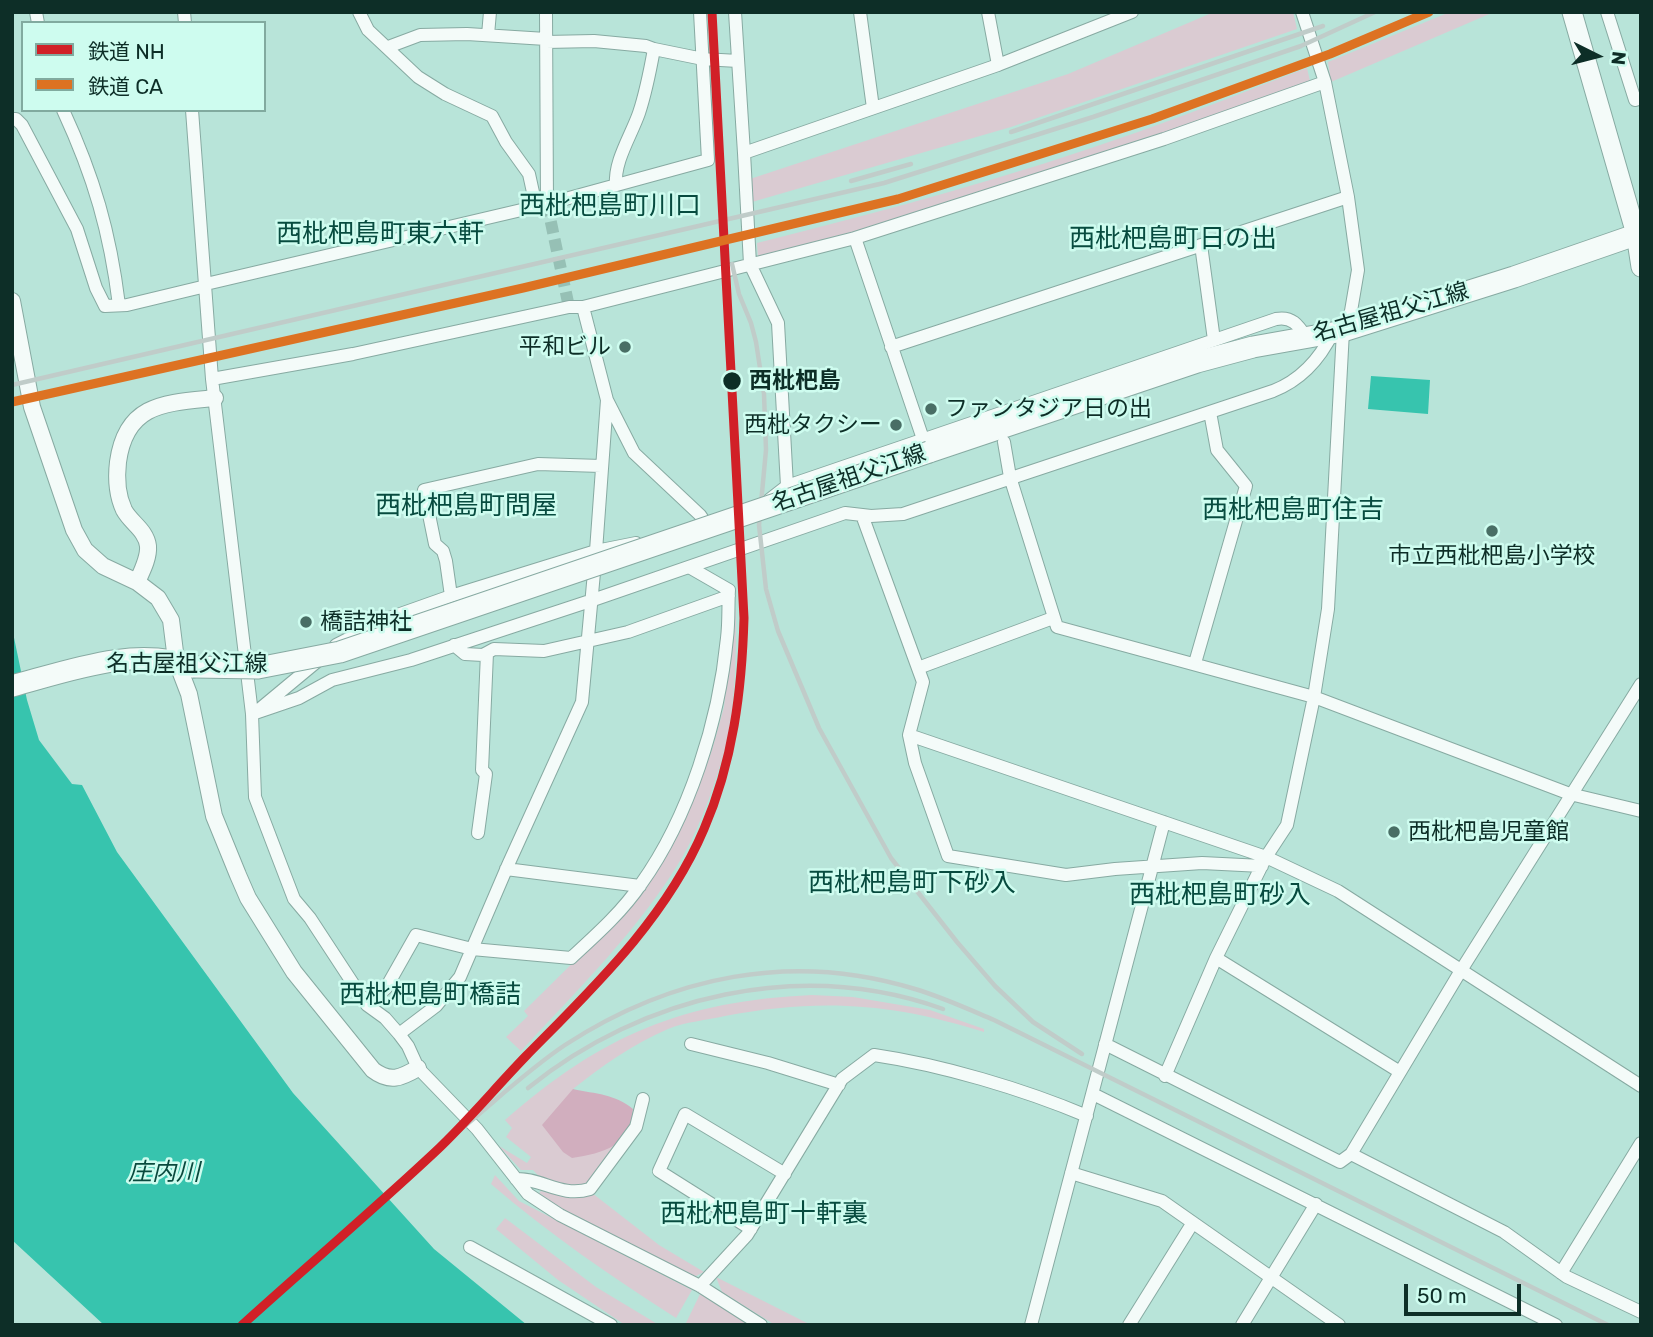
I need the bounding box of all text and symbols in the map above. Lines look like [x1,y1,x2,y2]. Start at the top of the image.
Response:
legend [21,21,266,112]
north arrow [1562,21,1632,91]
text: 鉄道 NH [88,39,165,64]
text: N [1606,50,1631,66]
text: 鉄道 CA [88,74,163,99]
district label: 西枇杷島町川口 [519,190,701,222]
district label: 西枇杷島町東六軒 [276,218,484,250]
district label: 西枇杷島町日の出 [1069,223,1277,255]
street label: 名古屋祖父江線 [1310,278,1472,348]
place label: 平和ビル [519,333,611,361]
marker: 平和ビル [617,339,633,355]
place label: 西枇杷島 [749,367,841,395]
marker: 西枇杷島 [721,370,743,392]
place label: ファンタジア日の出 [945,395,1152,423]
marker: ファンタジア日の出 [923,401,939,417]
place label: 西枇タクシー [744,411,882,439]
marker: 西枇タクシー [888,417,904,433]
street label: 名古屋祖父江線 [768,440,930,518]
district label: 西枇杷島町問屋 [375,490,557,522]
district label: 西枇杷島町住吉 [1202,494,1384,526]
marker: 市立西枇杷島小学校 [1484,523,1500,539]
place label: 市立西枇杷島小学校 [1389,542,1595,570]
place label: 橋詰神社 [320,608,412,636]
marker: 橋詰神社 [298,614,314,630]
street label: 名古屋祖父江線 [107,650,267,678]
place label: 西枇杷島児童館 [1408,818,1569,846]
marker: 西枇杷島児童館 [1386,824,1402,840]
district label: 西枇杷島町下砂入 [808,867,1016,899]
district label: 西枇杷島町砂入 [1129,879,1311,911]
district label: 西枇杷島町橋詰 [339,979,521,1011]
water label: 庄内川 [128,1159,200,1187]
district label: 西枇杷島町十軒裏 [660,1198,868,1230]
scale bar [1408,1270,1525,1314]
text: 50 m [1417,1283,1467,1308]

